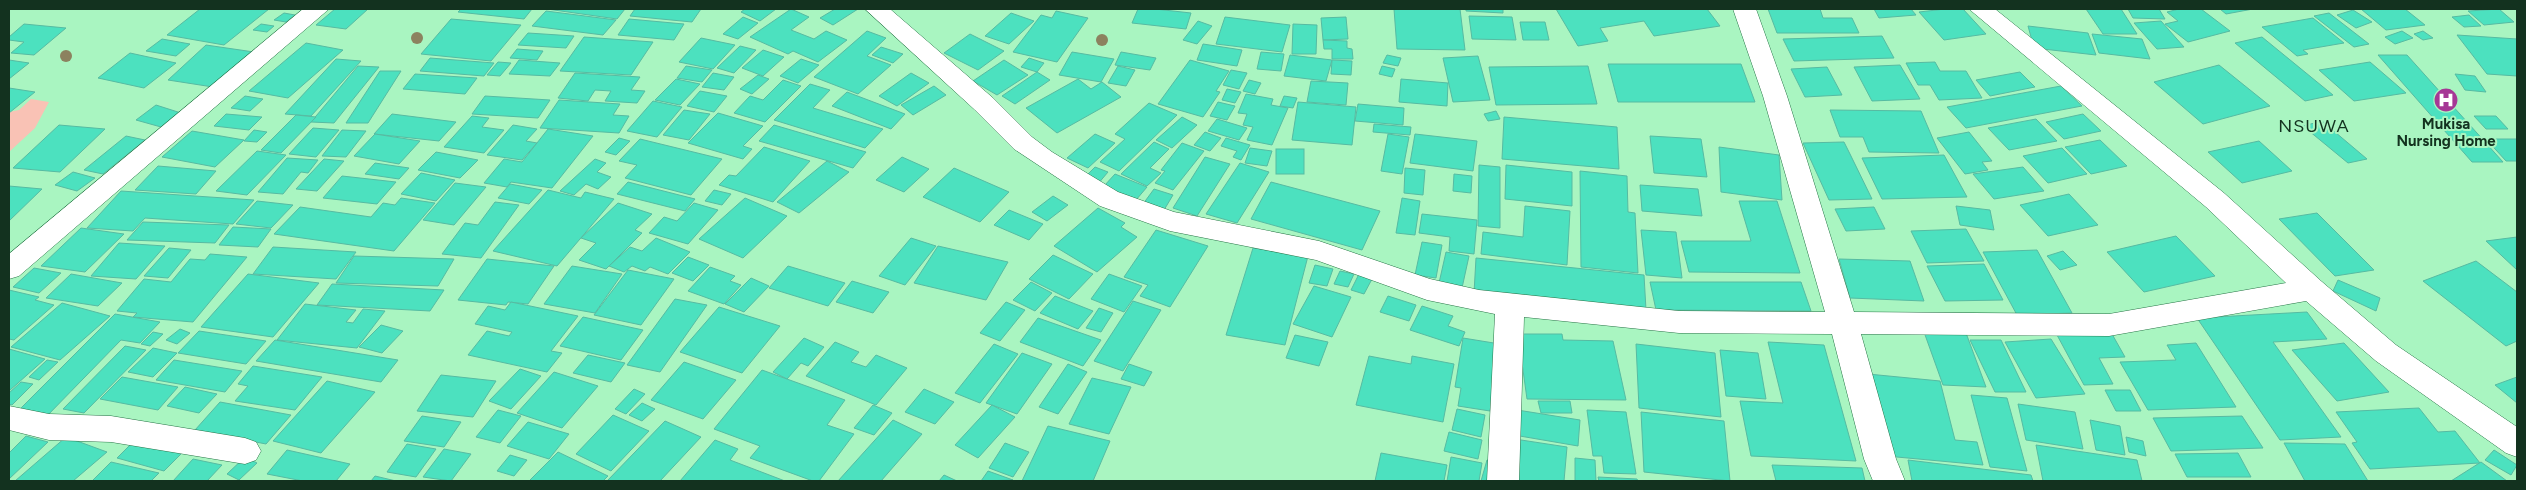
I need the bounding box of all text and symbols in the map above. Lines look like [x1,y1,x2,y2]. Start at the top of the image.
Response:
hospital icon: Mukisa Nursing Home [2433,87,2459,113]
district label: NSUWA [2278,115,2350,137]
place label: Mukisa Nursing Home [2396,115,2496,150]

